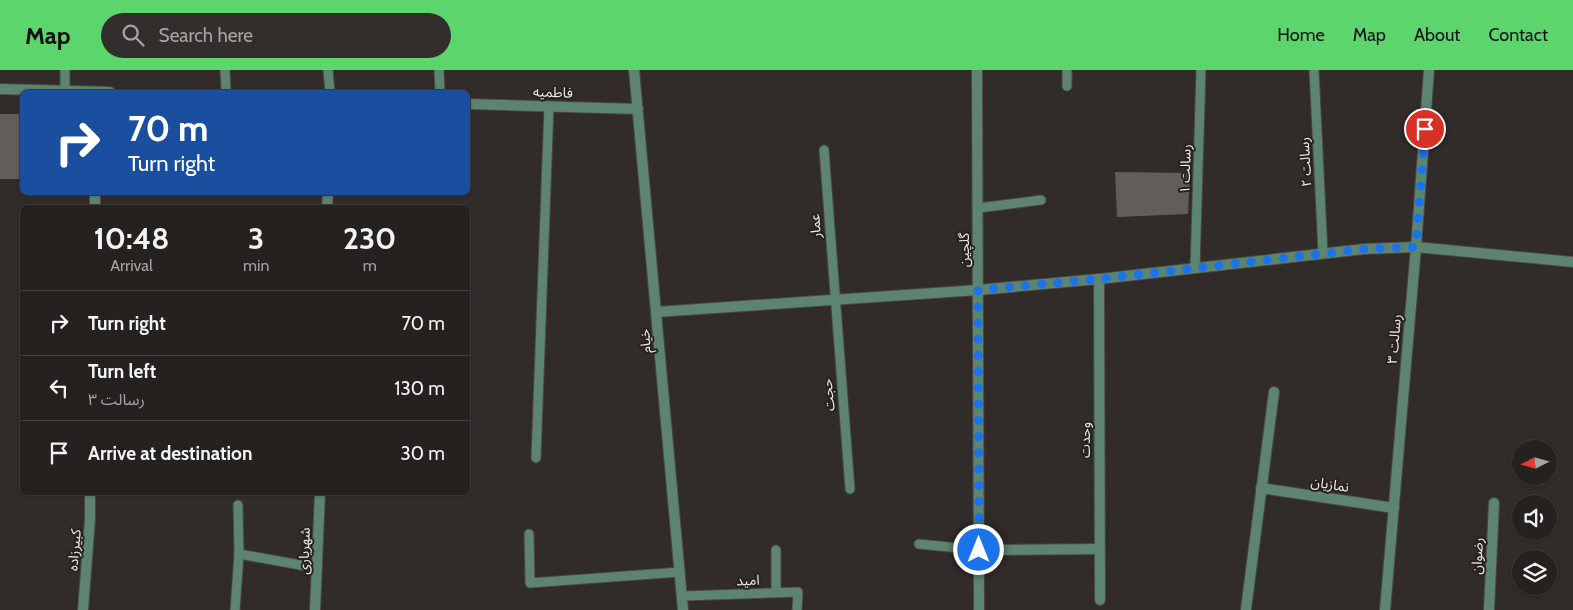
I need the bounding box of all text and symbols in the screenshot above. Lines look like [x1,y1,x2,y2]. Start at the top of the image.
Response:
search box [101,13,451,58]
text: Map [25,21,71,50]
icon: search [119,21,147,49]
text: Search here [159,24,253,47]
text: Home [1277,24,1325,46]
text: Map [1353,24,1386,46]
text: About [1414,24,1460,46]
text: Contact [1488,24,1548,46]
street label: فاطمیه [533,82,573,102]
text: 70 m [128,107,209,150]
pin [1404,108,1446,150]
icon: right [45,110,110,175]
icon: arrive [1411,115,1439,143]
street label: رسالت ۲ [1295,137,1315,187]
street label: رسالت ۱ [1175,144,1195,194]
text: Turn right [128,150,215,177]
street label: عمار [805,213,825,240]
text: 10:48 [94,220,169,257]
text: 3 [248,220,264,257]
text: 230 [343,220,396,257]
street label: گلچین [955,233,974,267]
text: Arrival [110,256,153,275]
text: min [243,256,269,275]
text: m [363,256,377,275]
icon: right [45,309,73,337]
text: Turn right [88,312,166,335]
text: 70 m [401,312,445,335]
street label: رسالت ۳ [1383,313,1405,365]
street label: خیام [635,328,657,354]
text: Turn left [88,360,156,383]
icon: left [45,374,73,402]
text: 130 m [394,377,445,400]
street label: حجت [818,378,838,412]
text: رسالت ۳ [88,390,145,409]
street label: وحدت [1076,422,1094,458]
icon: arrive [45,439,73,467]
north arrow [1512,440,1558,485]
map controls [1512,440,1557,595]
text: Arrive at destination [88,442,252,465]
text: 30 m [401,442,445,465]
street label: نمازیان [1310,472,1351,496]
button: sound [1512,495,1557,540]
position arrow [952,523,1004,575]
street label: شهریاری [294,527,314,575]
street label: کبیرزاده [63,528,85,572]
street label: رضوان [1467,537,1487,575]
button: layers [1512,550,1557,595]
street label: امید [736,571,760,589]

